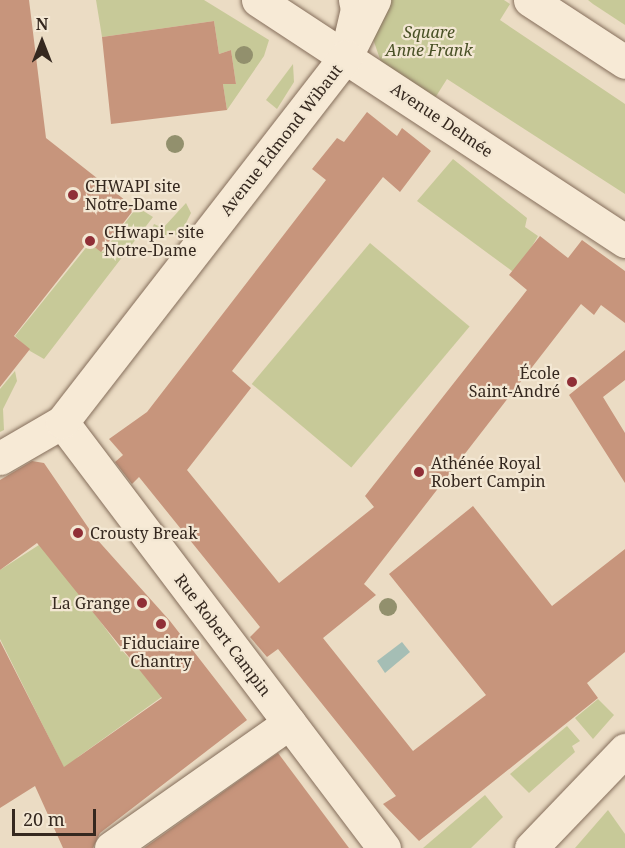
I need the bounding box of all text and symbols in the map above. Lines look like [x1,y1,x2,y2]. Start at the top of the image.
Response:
north arrow [12,12,72,72]
text: N [36,13,48,35]
park label: Square Anne Frank [385,22,473,60]
street label: Avenue Edmond Wibaut [216,61,346,219]
street label: Avenue Delmée [387,79,497,161]
place label: CHWAPI site Notre-Dame [85,176,181,214]
marker: CHWAPI site Notre-Dame [66,188,80,202]
place label: CHwapi - site Notre-Dame [104,222,204,260]
marker: CHwapi - site Notre-Dame [81,232,99,250]
place label: École Saint-André [469,363,560,401]
marker: École Saint-André [565,375,579,389]
place label: Athénée Royal Robert Campin [431,453,546,491]
marker: Athénée Royal Robert Campin [412,465,426,479]
place label: Crousty Break [90,523,198,543]
marker: Crousty Break [71,526,85,540]
street label: Rue Robert Campin [171,570,275,700]
place label: La Grange [52,593,130,613]
marker: La Grange [135,596,149,610]
marker: Fiduciaire Chantry [154,617,168,631]
place label: Fiduciaire Chantry [122,633,200,671]
scale bar [15,797,99,835]
text: 20 m [23,807,65,831]

